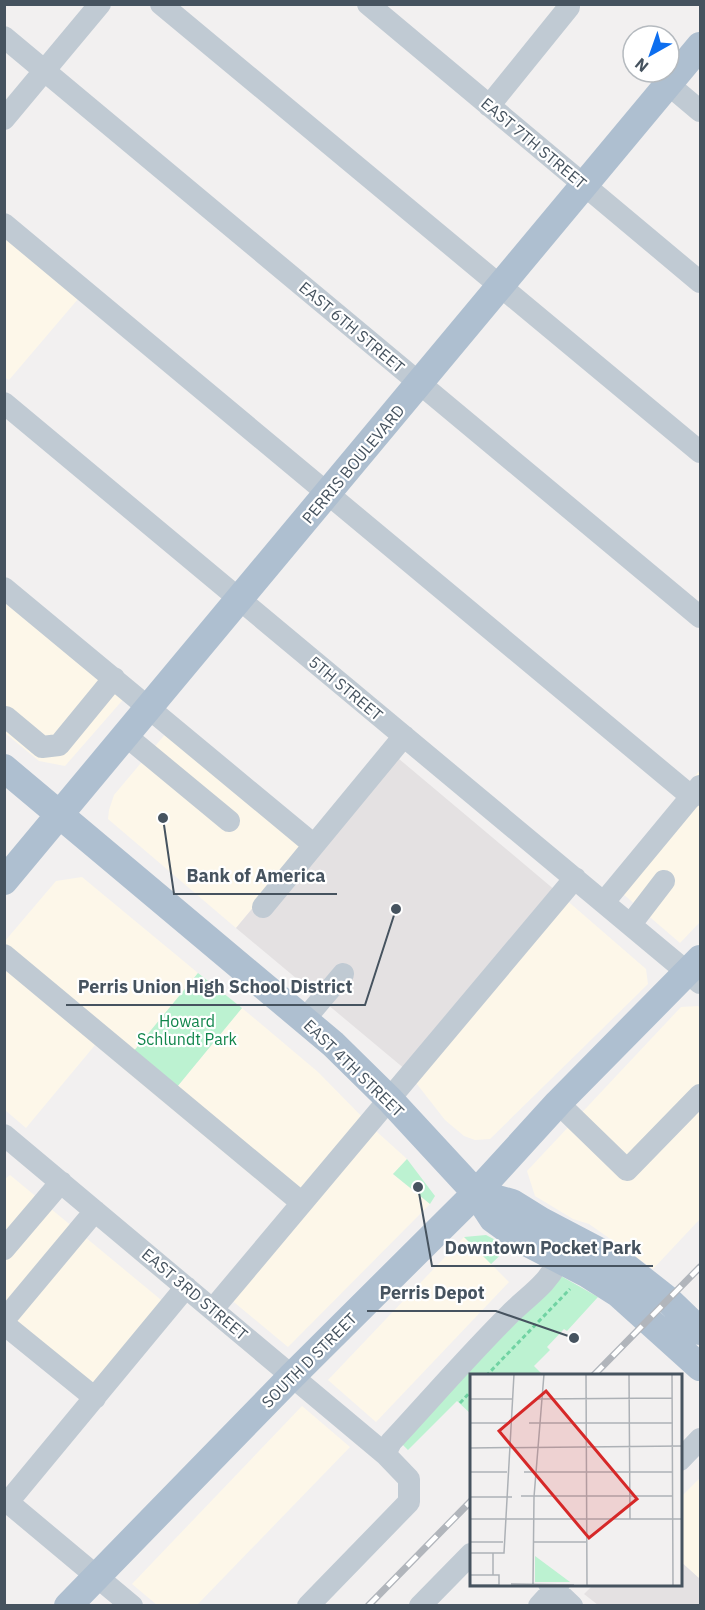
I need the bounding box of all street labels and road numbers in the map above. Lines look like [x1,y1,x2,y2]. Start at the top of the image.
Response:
street label: EAST 7TH STREET [477,93,591,193]
street label: EAST 6TH STREET [295,277,409,377]
street label: PERRIS BOULEVARD [297,400,409,528]
street label: 5TH STREET [305,651,387,725]
street label: EAST 4TH STREET [300,1015,408,1121]
street label: EAST 3RD STREET [138,1244,252,1344]
street label: SOUTH D STREET [257,1308,361,1412]

